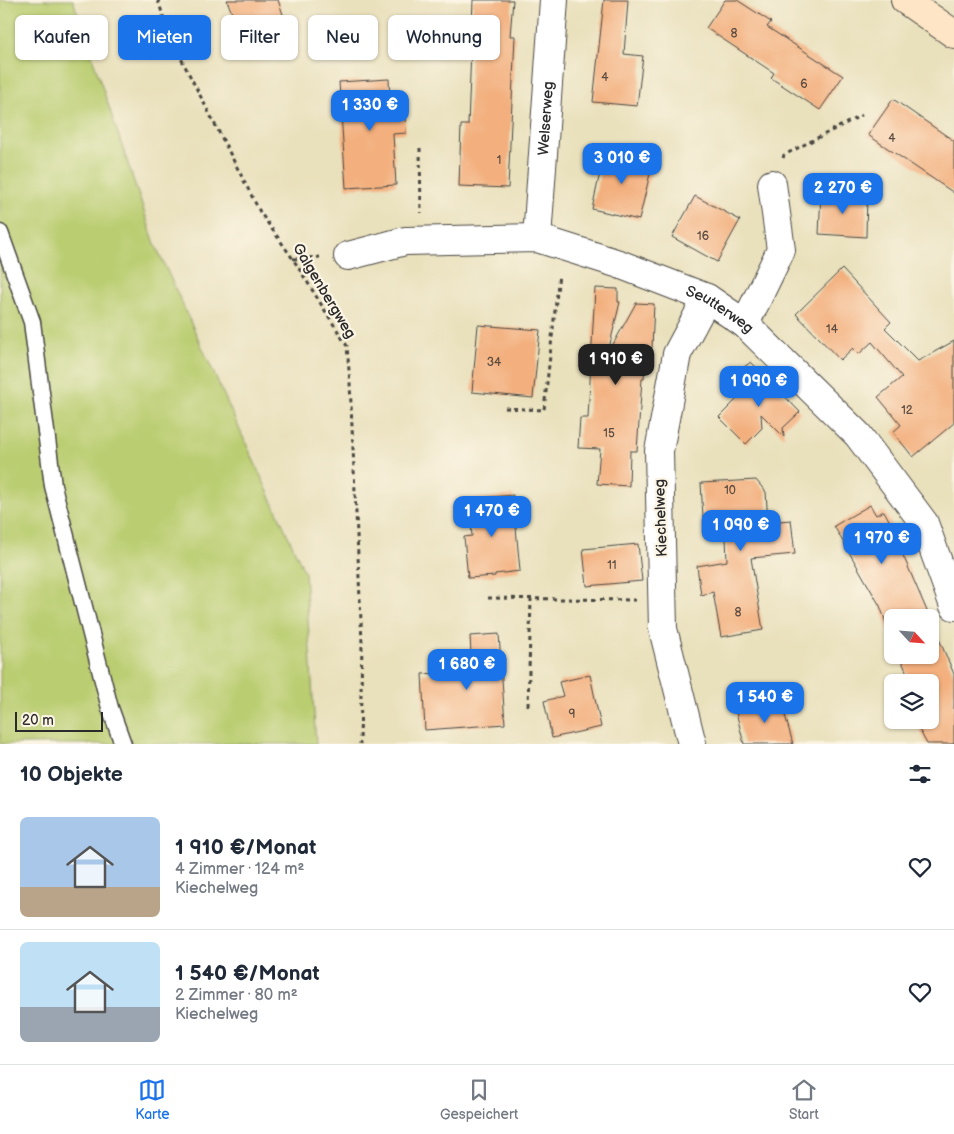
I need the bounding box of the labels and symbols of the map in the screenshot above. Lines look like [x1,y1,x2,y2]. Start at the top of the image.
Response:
house number: 8 [731,26,738,41]
house number: 4 [601,70,609,85]
house number: 6 [800,77,808,92]
street label: Welserweg [533,81,558,156]
pin: 1 330 € [324,90,416,132]
house number: 4 [888,131,896,146]
pin: 3 010 € [576,142,668,185]
house number: 1 [497,153,501,168]
pin: 2 270 € [797,172,889,215]
house number: 16 [697,229,709,244]
street label: Galgenbergweg [288,240,360,342]
street label: Seutterweg [683,281,758,337]
house number: 14 [826,322,839,337]
pin: 1 910 € [570,344,662,386]
house number: 34 [487,355,502,370]
pin: 1 090 € [713,366,805,408]
house number: 12 [901,403,913,418]
house number: 15 [603,426,615,441]
street label: Kiechelweg [650,479,672,557]
house number: 10 [724,483,736,498]
pin: 1 470 € [446,496,538,538]
pin: 1 090 € [695,510,787,552]
pin: 1 970 € [836,522,928,565]
house number: 11 [607,558,617,573]
house number: 8 [735,605,742,620]
north arrow [884,609,939,664]
pin: 1 680 € [421,648,513,691]
pin: 1 540 € [719,682,811,724]
house number: 9 [569,707,576,722]
scale bar [15,709,102,732]

